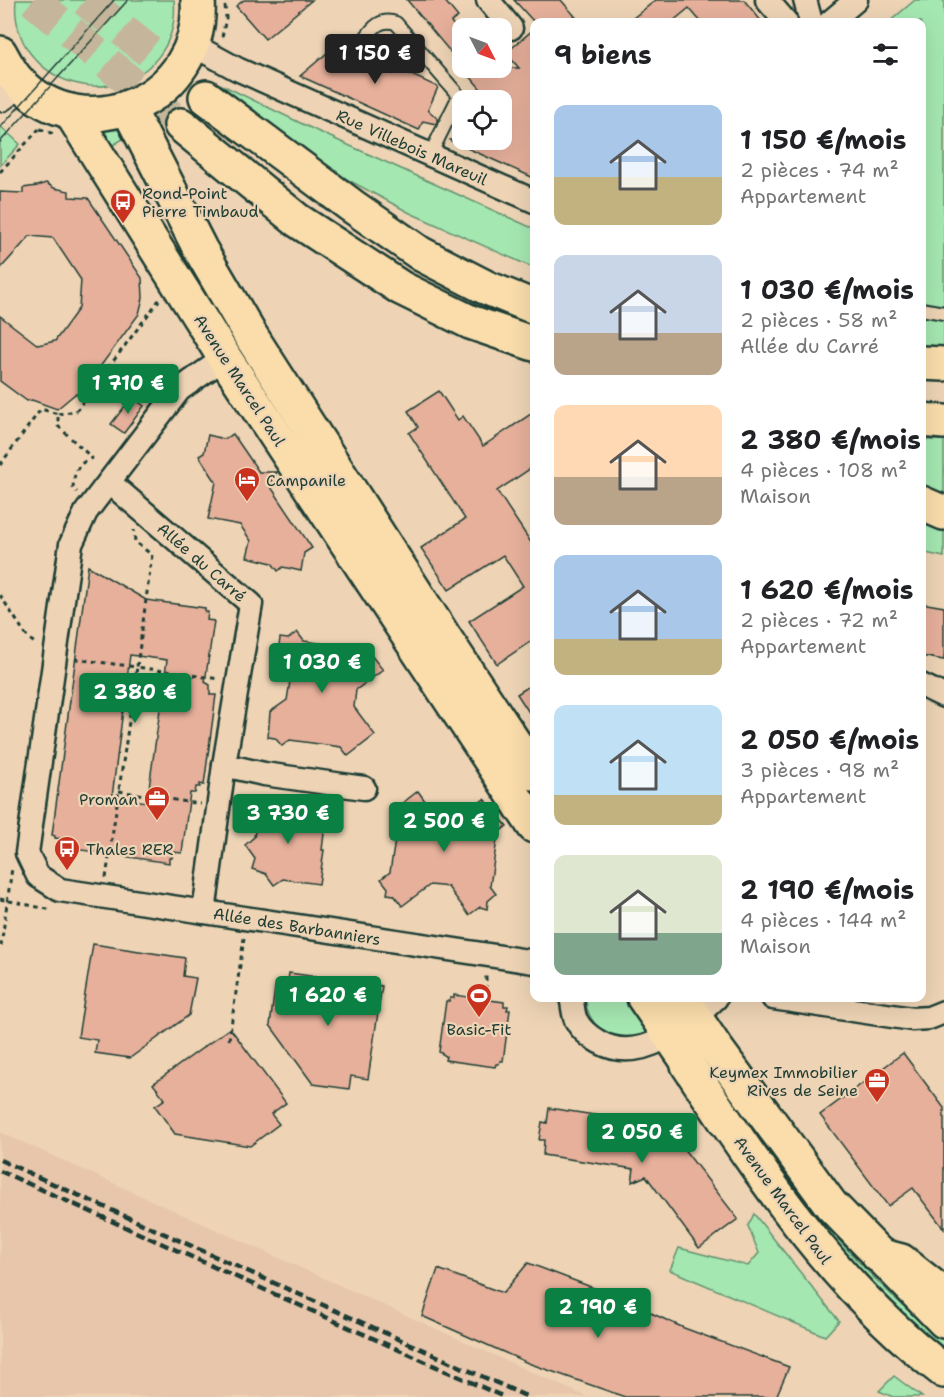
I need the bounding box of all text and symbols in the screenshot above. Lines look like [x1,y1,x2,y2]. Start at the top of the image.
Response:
north arrow [452,18,512,78]
map controls [452,18,512,150]
pin: 1 150 € [320,34,430,85]
text: 9 biens [554,37,652,72]
icon: filters [869,38,902,71]
text: 1 150 € [339,40,411,66]
button: locate [452,90,512,150]
street label: Rue Villebois Mareuil [333,105,491,190]
text: 1 150 €/mois [740,122,906,157]
icon: home [602,129,674,201]
text: 2 pièces · 74 m² [740,157,899,183]
place label: Rond-Point Pierre Timbaud [142,183,259,222]
text: Appartement [740,183,866,209]
bus stop icon: Rond-Point Pierre Timbaud [108,187,138,225]
text: 1 030 €/mois [740,272,914,307]
icon: home [602,279,674,351]
text: 2 pièces · 58 m² [740,307,897,333]
street label: Avenue Marcel Paul [189,310,290,450]
text: Allée du Carré [740,333,879,359]
pin: 1 710 € [73,364,183,415]
text: 1 710 € [92,370,164,396]
text: 2 380 €/mois [740,422,921,457]
icon: home [602,429,674,501]
text: 4 pièces · 108 m² [740,457,907,483]
hotel icon: Campanile [232,465,262,503]
place label: Campanile [266,470,346,491]
text: Maison [740,483,811,509]
street label: Allée du Carré [153,518,251,607]
text: 1 620 €/mois [740,572,913,607]
icon: home [602,579,674,651]
text: 2 pièces · 72 m² [740,607,898,633]
text: Appartement [740,633,866,659]
pin: 1 030 € [267,643,377,694]
text: 1 030 € [283,649,361,675]
pin: 2 380 € [80,673,190,724]
text: 2 380 € [93,679,177,705]
text: 2 050 €/mois [740,722,919,757]
icon: home [602,729,674,801]
text: 3 pièces · 98 m² [740,757,899,783]
text: Appartement [740,783,866,809]
office icon: Proman [142,784,172,822]
place label: Proman [79,789,138,810]
pin: 3 730 € [233,794,343,845]
text: 3 730 € [247,800,329,826]
pin: 2 500 € [389,802,499,853]
text: 2 500 € [403,808,485,834]
bus stop icon: Thales RER [52,834,82,872]
place label: Thales RER [86,839,174,860]
text: 2 190 €/mois [740,872,914,907]
icon: home [602,879,674,951]
street label: Allée des Barbanniers [212,903,382,950]
text: 4 pièces · 144 m² [740,907,907,933]
text: Maison [740,933,811,959]
pin: 1 620 € [273,976,383,1027]
sports icon: Basic-Fit [464,981,494,1019]
text: 1 620 € [289,982,367,1008]
place label: Basic-Fit [447,1019,511,1040]
place label: Keymex Immobilier Rives de Seine [709,1062,858,1101]
office icon: Keymex Immobilier Rives de Seine [862,1066,892,1104]
pin: 2 050 € [587,1113,697,1164]
text: 2 050 € [601,1119,683,1145]
street label: Avenue Marcel Paul [729,1132,836,1269]
pin: 2 190 € [543,1288,653,1339]
text: 2 190 € [559,1294,637,1320]

